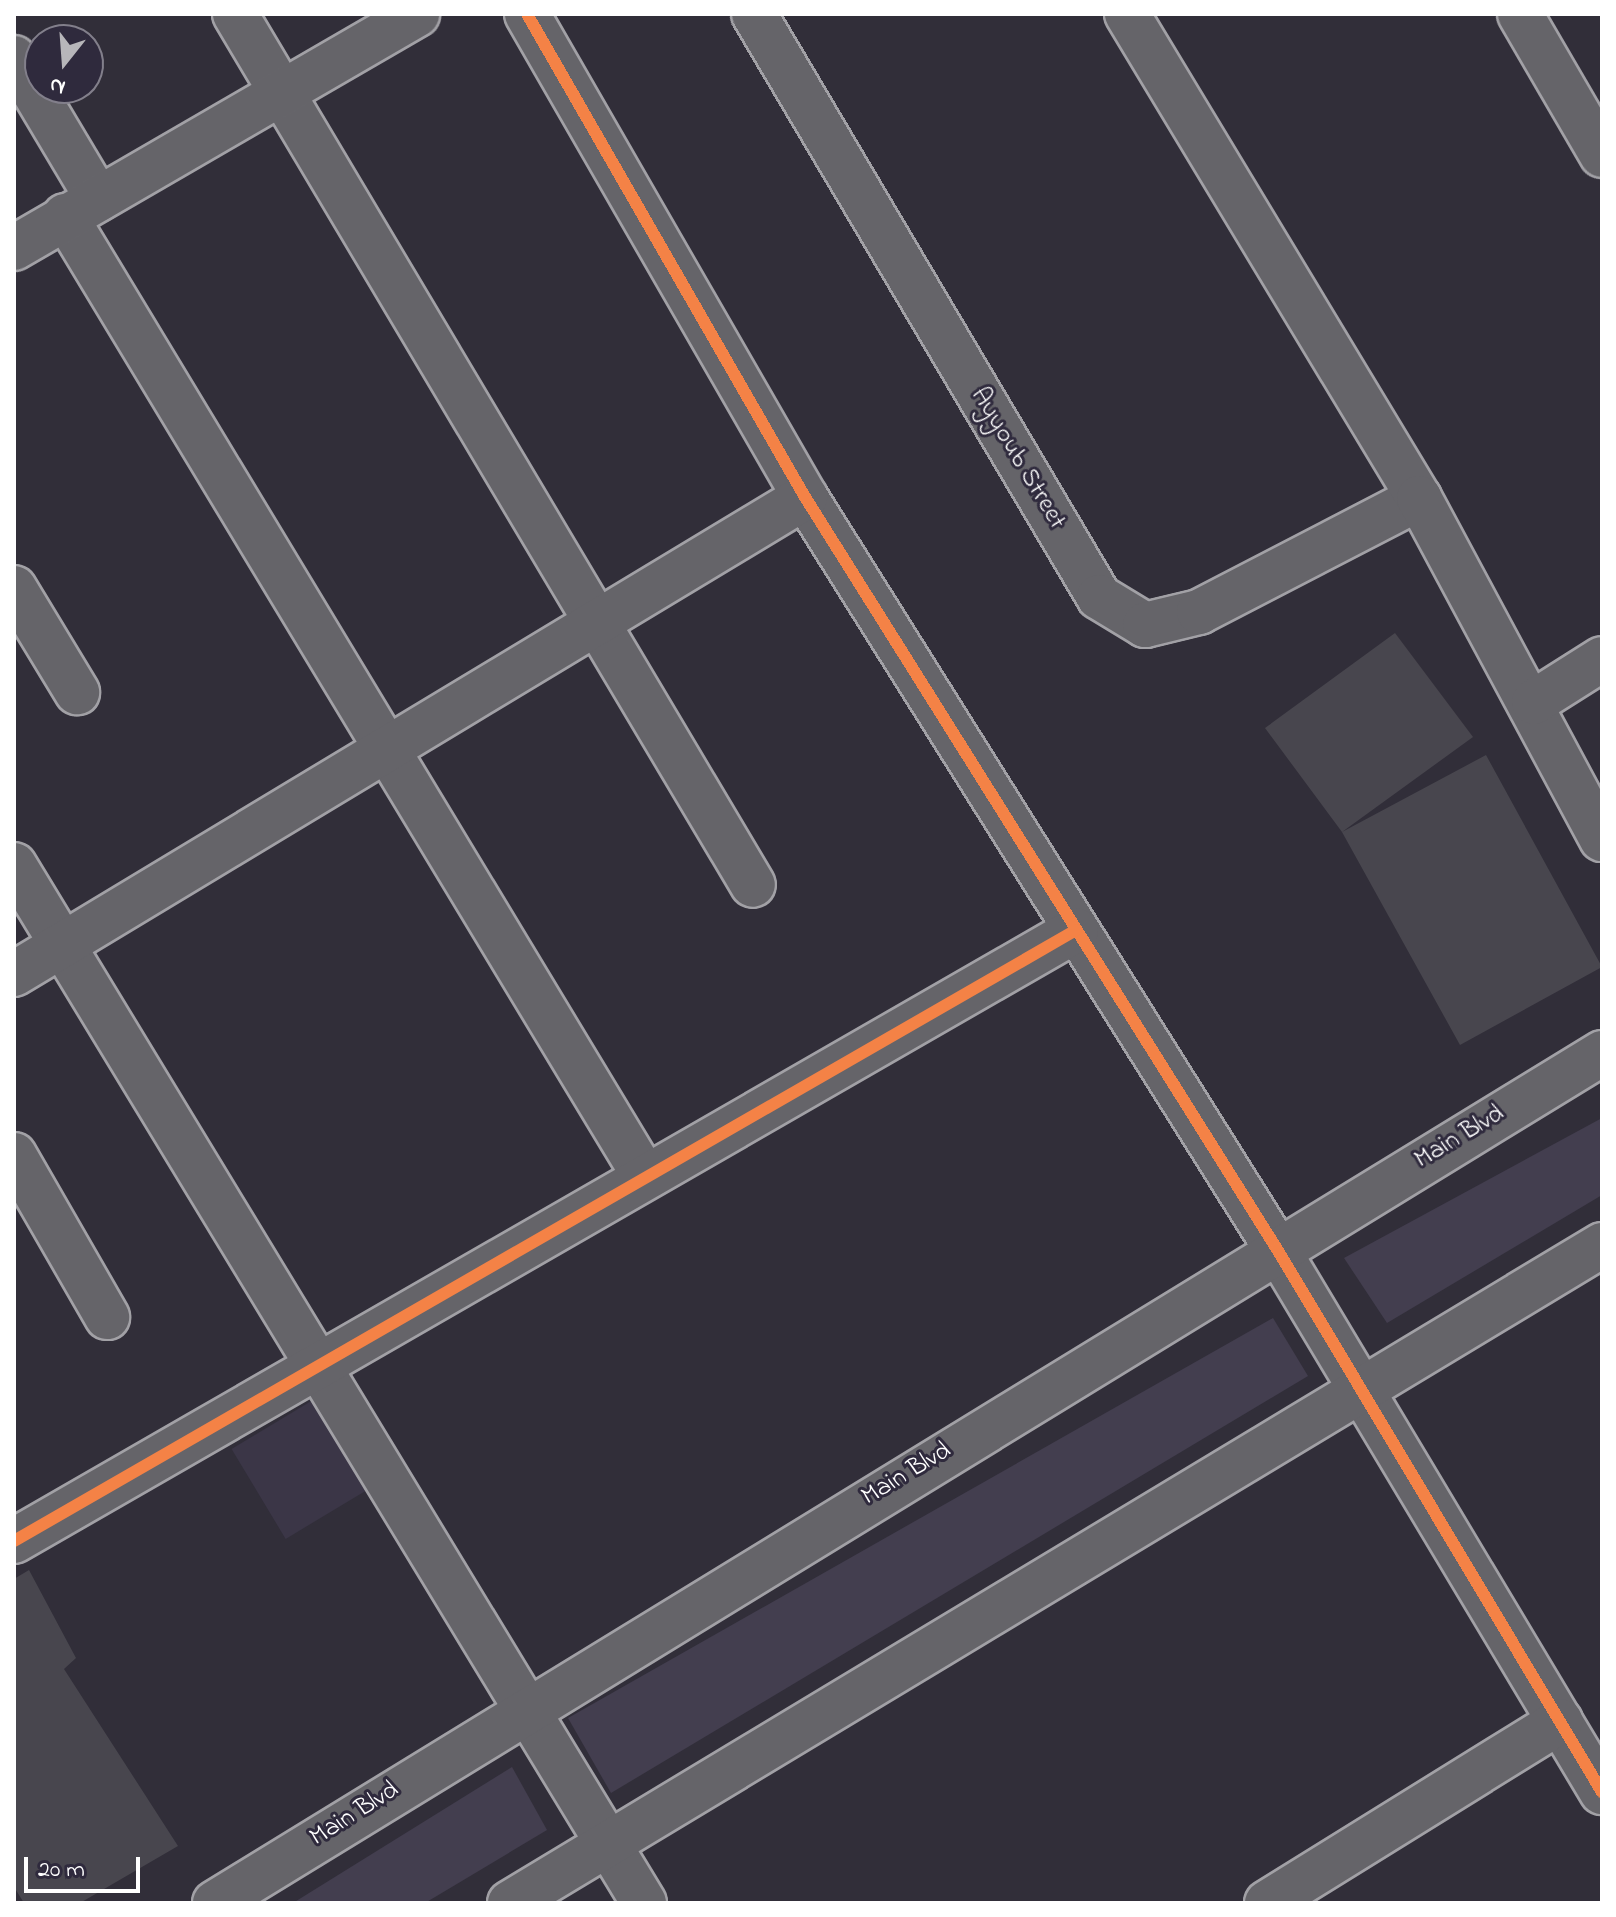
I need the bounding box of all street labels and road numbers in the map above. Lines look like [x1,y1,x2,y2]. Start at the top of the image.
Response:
street label: Ayyoub Street [962,382,1072,536]
street label: Main Blvd [1410,1099,1510,1177]
street label: Main Blvd [857,1436,957,1514]
street label: Main Blvd [305,1776,405,1854]

